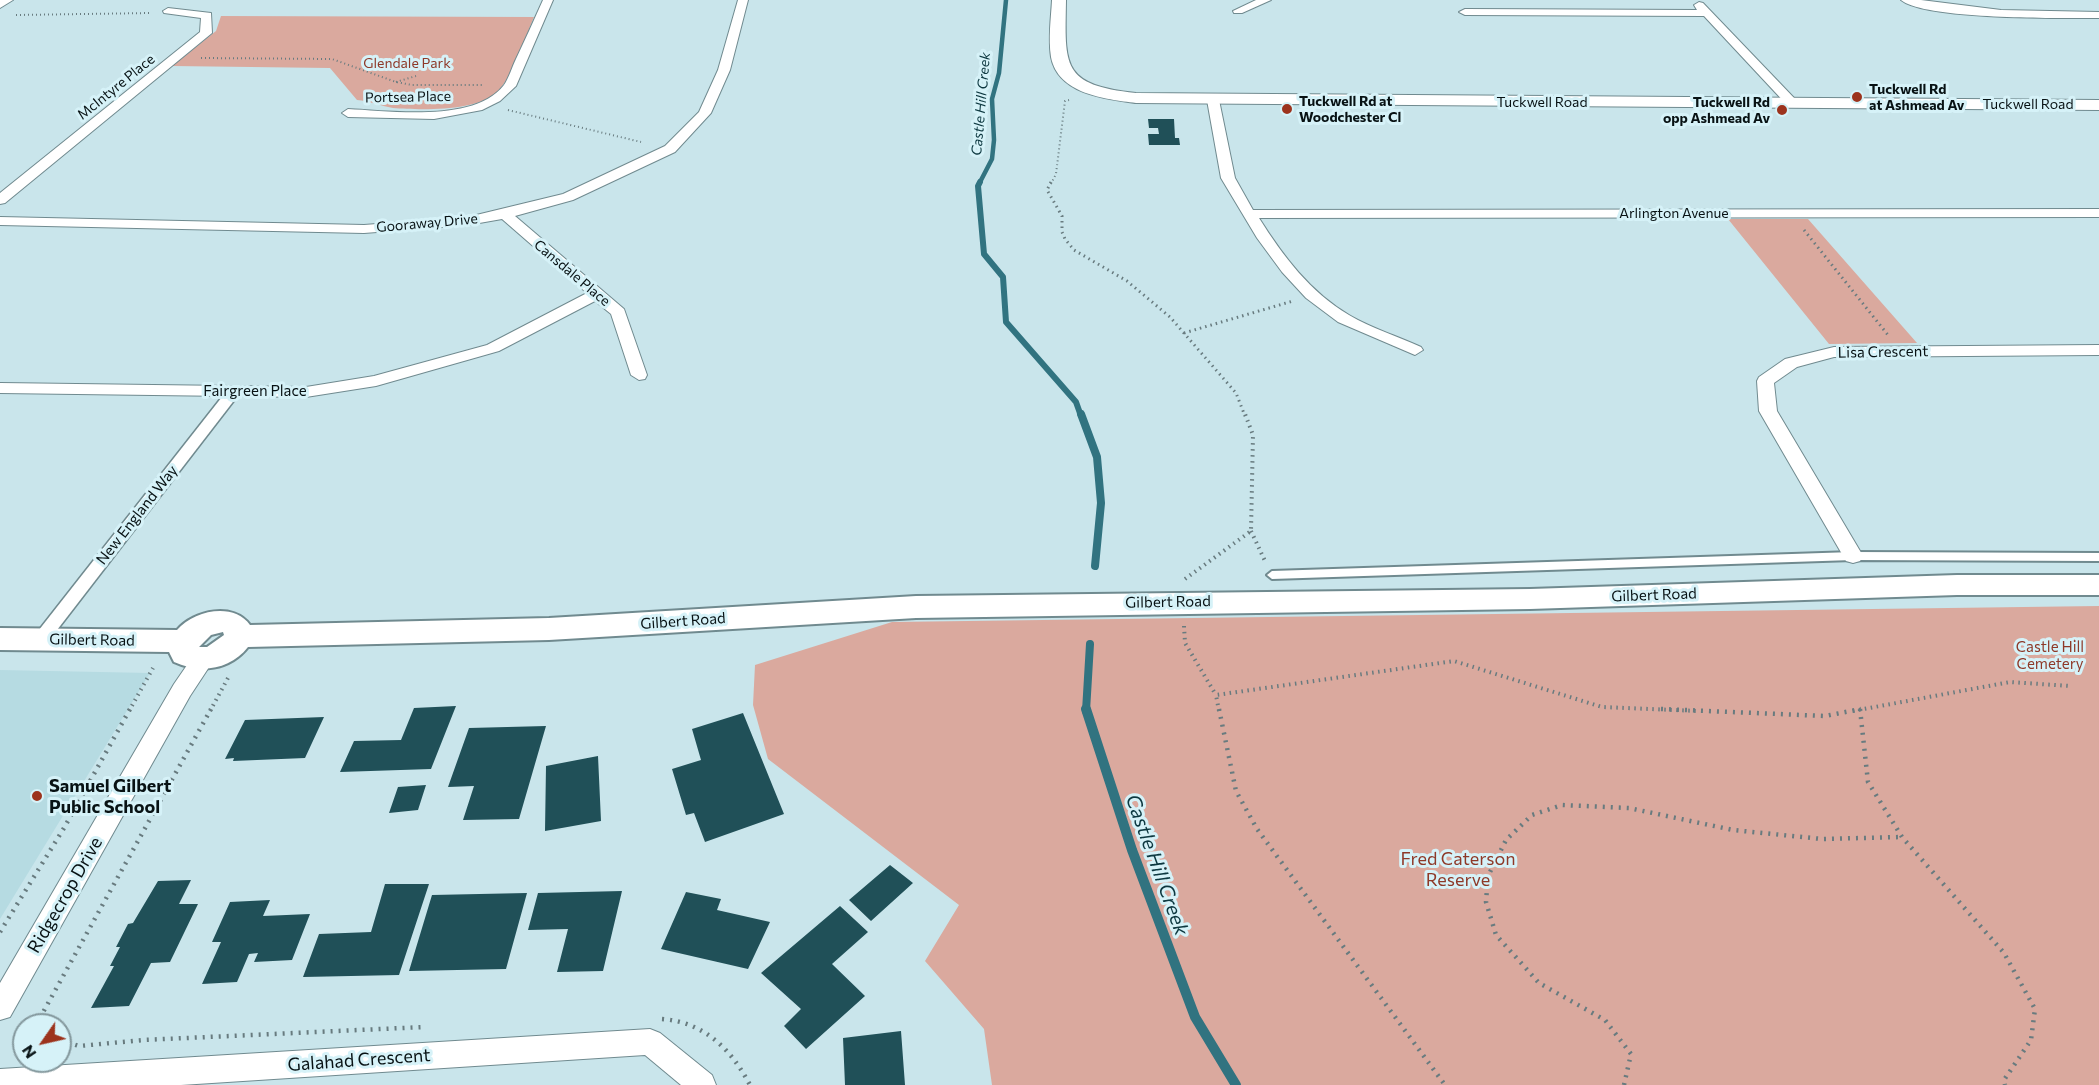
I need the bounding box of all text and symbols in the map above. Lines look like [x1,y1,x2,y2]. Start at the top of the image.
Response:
street label: McIntyre Place [74,51,158,123]
water label: Castle Hill Creek [968,52,994,156]
park label: Glendale Park [363,55,451,71]
place label: Tuckwell Rd at Ashmead Av [1869,81,1964,114]
street label: Portsea Place [365,88,451,106]
marker: Tuckwell Rd at Ashmead Av [1850,90,1864,104]
place label: Tuckwell Rd at Woodchester Cl [1299,93,1401,125]
street label: Tuckwell Road [1497,94,1587,110]
place label: Tuckwell Rd opp Ashmead Av [1663,94,1770,126]
street label: Tuckwell Road [1983,96,2073,112]
marker: Tuckwell Rd at Woodchester Cl [1280,102,1294,116]
marker: Tuckwell Rd opp Ashmead Av [1775,103,1789,117]
street label: Arlington Avenue [1619,205,1729,221]
street label: Gooraway Drive [376,210,478,236]
street label: Cansdale Place [530,236,614,310]
street label: Lisa Crescent [1837,342,1929,362]
street label: Fairgreen Place [203,382,307,400]
street label: New England Way [93,462,181,568]
street label: Gilbert Road [1611,585,1697,605]
street label: Gilbert Road [1125,592,1211,612]
street label: Gilbert Road [640,609,726,633]
street label: Gilbert Road [49,630,135,650]
park label: Castle Hill Cemetery [2016,638,2084,673]
place label: Samuel Gilbert Public School [49,775,171,818]
marker: Samuel Gilbert Public School [30,789,44,803]
water label: Castle Hill Creek [1120,791,1194,939]
street label: Ridgecrop Drive [23,833,107,957]
park label: Fred Caterson Reserve [1401,848,1515,890]
north arrow [12,1013,72,1073]
text: N [17,1042,40,1063]
street label: Galahad Crescent [287,1044,431,1076]

